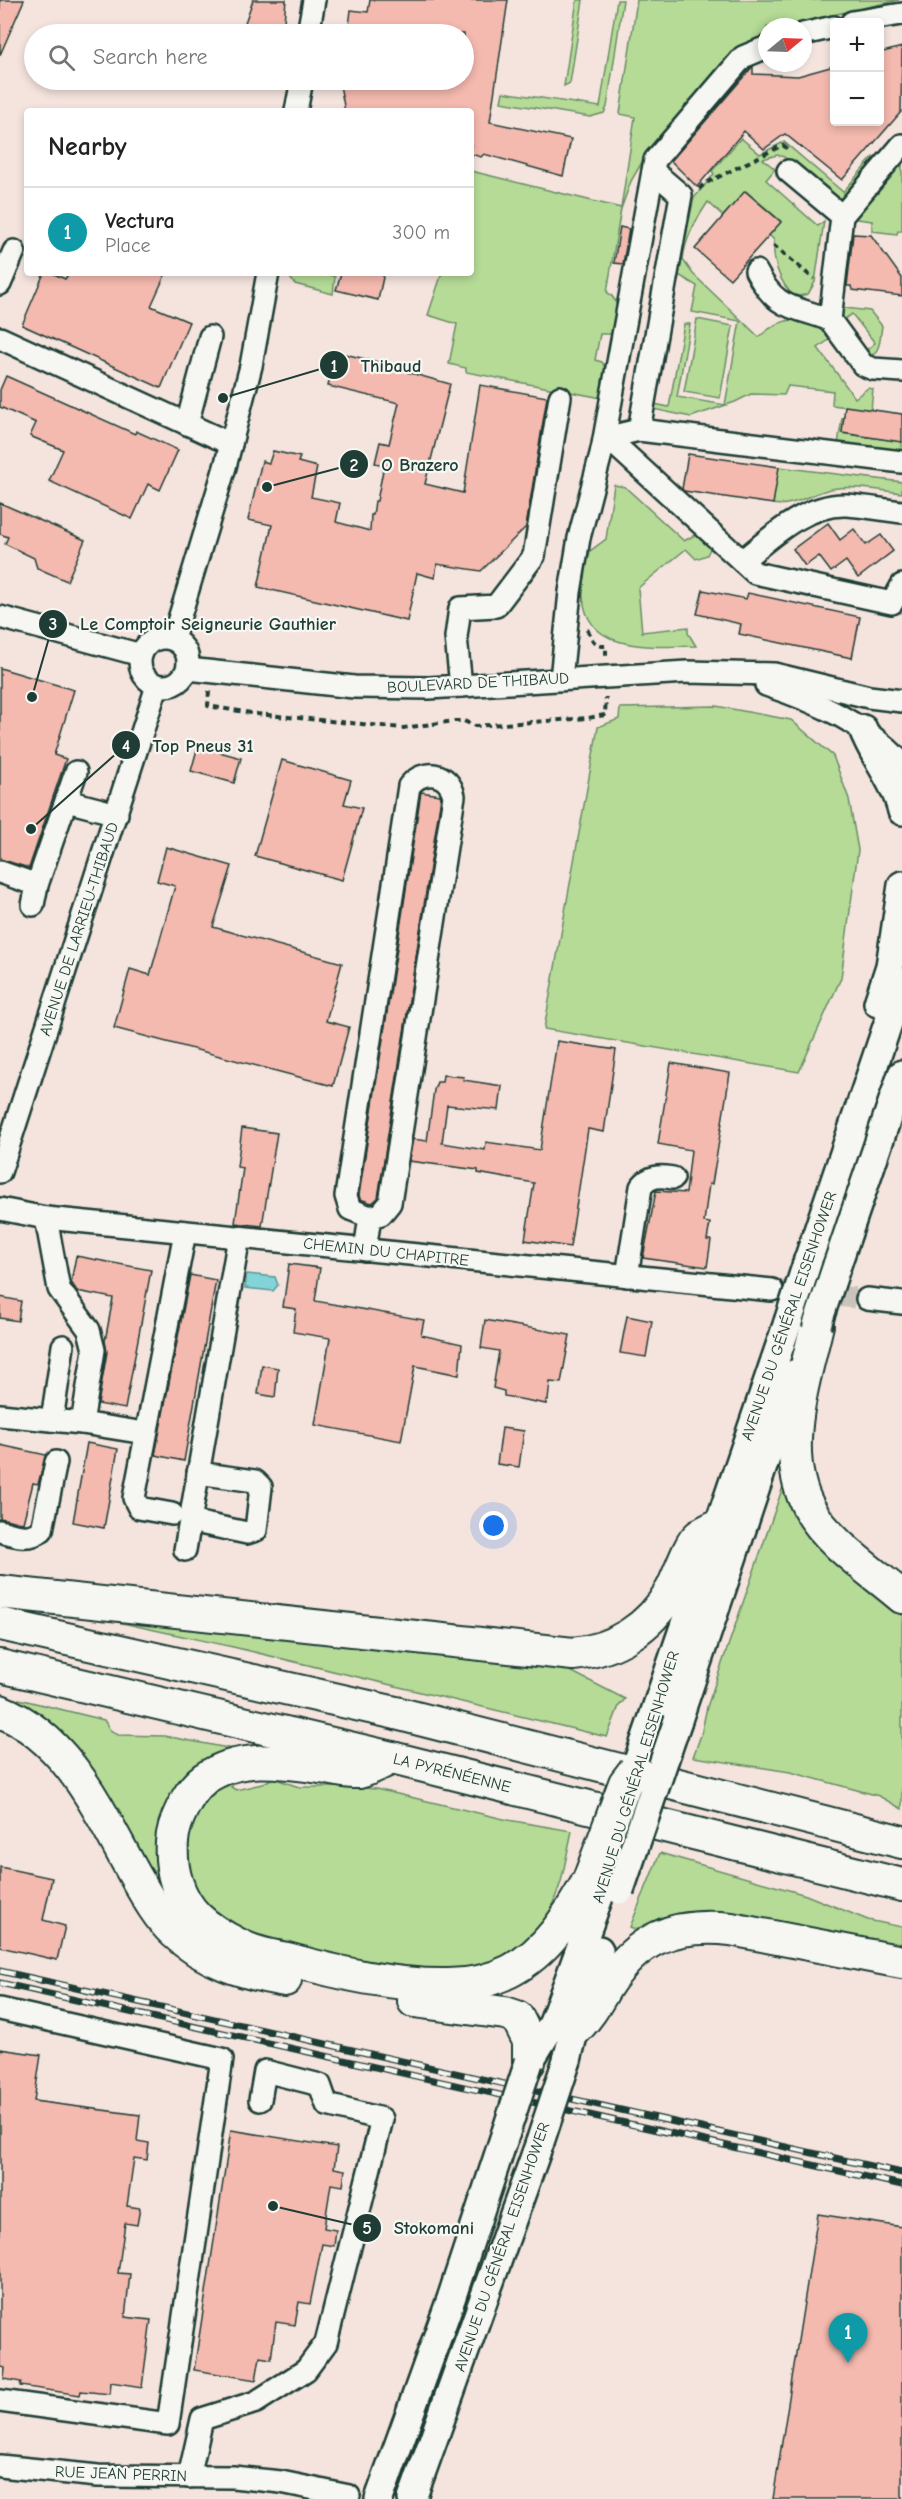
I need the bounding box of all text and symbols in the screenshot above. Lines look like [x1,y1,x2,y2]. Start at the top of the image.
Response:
north arrow [758,18,812,72]
map controls [830,18,884,126]
button: + [830,18,884,72]
search box [24,24,474,90]
icon: search [45,41,78,74]
text: Search here [93,44,208,70]
button: − [830,72,884,126]
text: Nearby [48,132,127,162]
text: Vectura [105,208,175,234]
text: 1 [64,221,71,244]
text: 300 m [392,221,450,244]
text: Place [105,234,151,257]
callout: Thibaud [319,347,434,383]
text: 1 [330,356,338,377]
text: Thibaud [361,356,421,377]
callout: O Brazero [339,446,471,482]
text: 2 [350,455,359,476]
text: O Brazero [381,455,459,476]
callout: Le Comptoir Seigneurie Gauthier [38,606,348,642]
text: 3 [49,614,57,635]
text: Le Comptoir Seigneurie Gauthier [80,614,337,635]
street label: BOULEVARD DE THIBAUD [386,669,570,697]
callout: Top Pneus 31 [111,727,266,763]
text: 4 [122,736,130,757]
text: Top Pneus 31 [153,736,253,757]
street label: AVENUE DE LARRIEU-THIBAUD [36,820,122,1038]
street label: AVENUE DU GÉNÉRAL EISENHOWER [737,1188,840,1443]
street label: CHEMIN DU CHAPITRE [302,1234,470,1270]
your location [479,1511,508,1540]
street label: AVENUE DU GÉNÉRAL EISENHOWER [588,1648,683,1905]
street label: LA PYRÉNÉENNE [391,1749,513,1796]
street label: AVENUE DU GÉNÉRAL EISENHOWER [450,2119,553,2374]
callout: Stokomani [352,2210,486,2246]
text: 5 [362,2218,372,2239]
text: Stokomani [394,2218,474,2239]
pin: 1 [828,2314,868,2363]
street label: RUE JEAN PERRIN [55,2463,187,2485]

